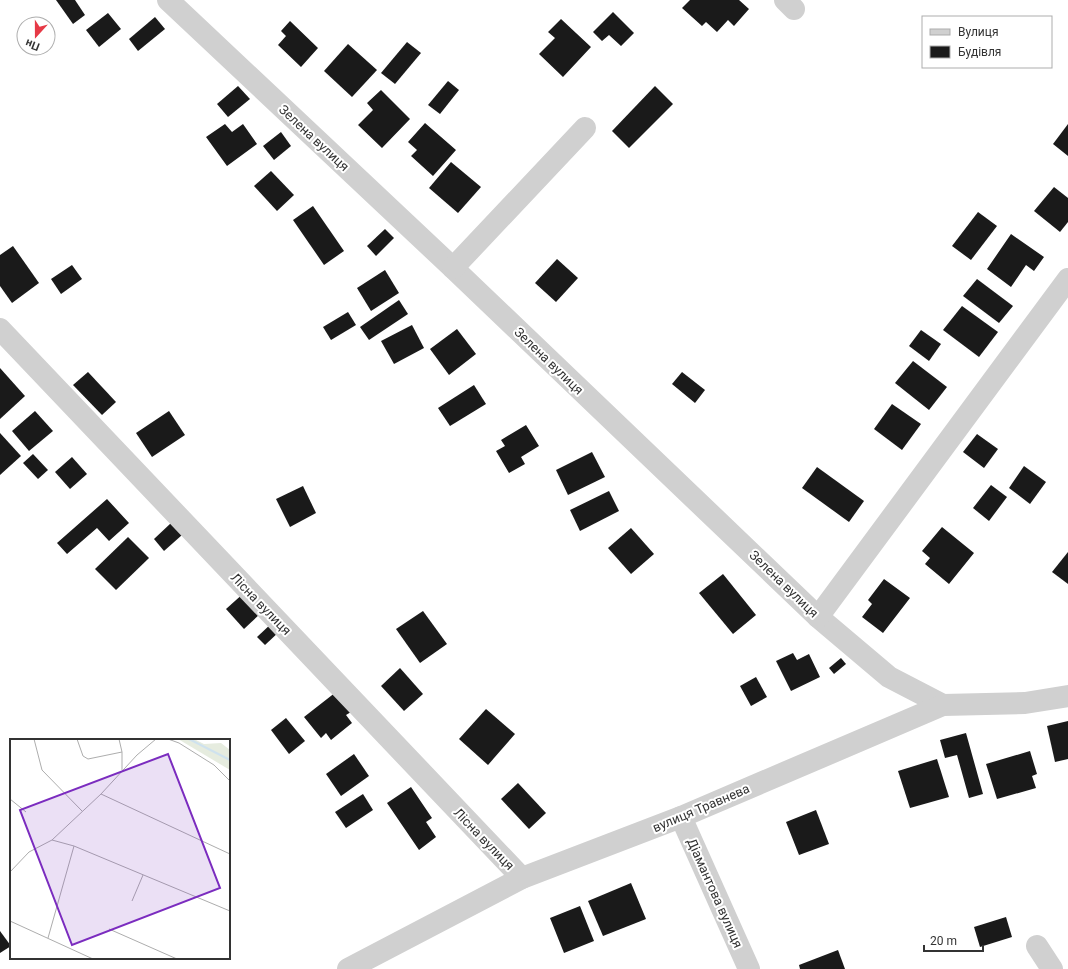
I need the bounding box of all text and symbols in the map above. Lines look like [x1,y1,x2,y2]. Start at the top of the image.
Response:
north arrow [16,16,56,56]
legend [922,16,1052,68]
text: Вулиця [958,25,999,39]
text: Пн [24,36,41,53]
text: Будівля [958,45,1001,59]
street label: Зелена вулиця [276,102,352,174]
street label: Зелена вулиця [511,324,587,398]
street label: Зелена вулиця [746,547,822,621]
street label: Лісна вулиця [228,570,294,638]
inset map [10,739,230,959]
street label: вулиця Травнева [650,781,752,835]
street label: Лісна вулиця [451,805,517,873]
street label: Діамантова вулиця [684,836,746,950]
scale bar [924,927,983,953]
text: 20 m [930,934,957,948]

